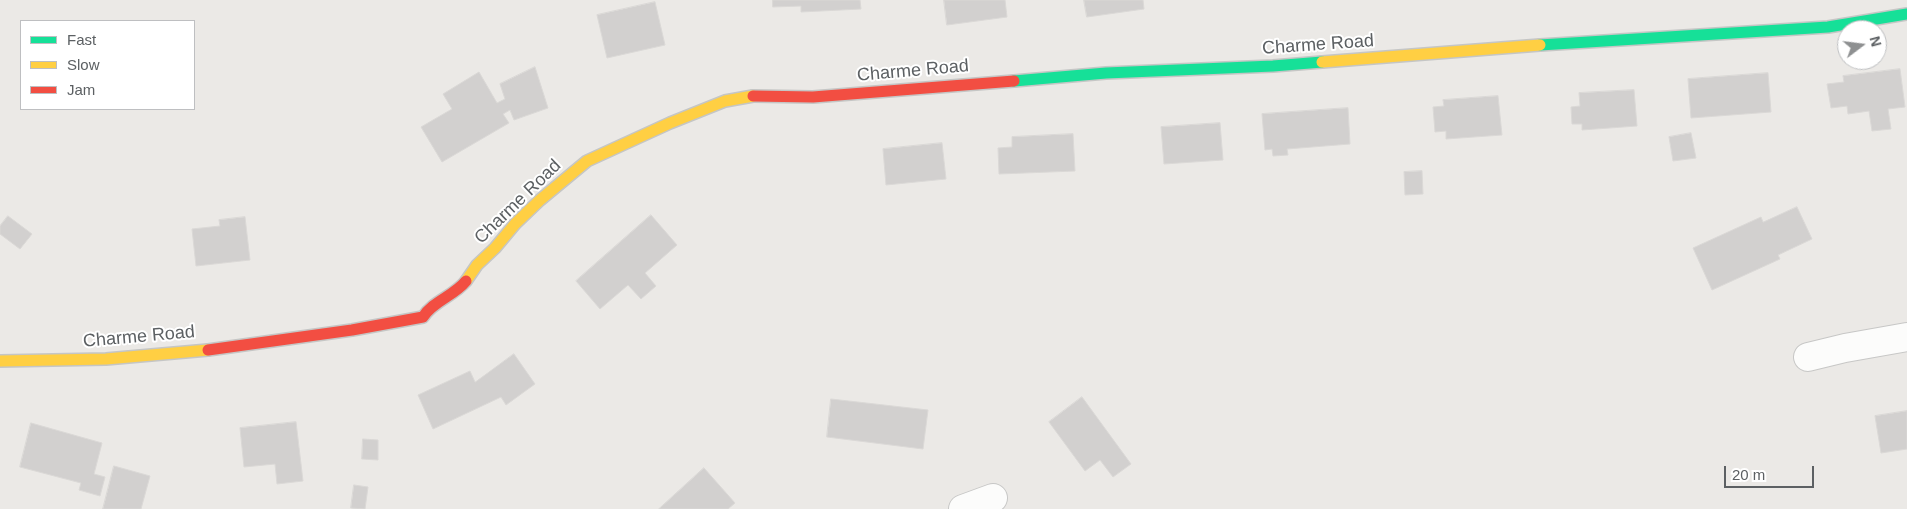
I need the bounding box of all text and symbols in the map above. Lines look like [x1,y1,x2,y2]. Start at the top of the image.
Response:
legend [20,20,195,110]
north arrow [1837,20,1887,70]
street label: Charme Road [1261,30,1375,60]
text: Fast [67,31,96,48]
text: N [1866,34,1885,48]
street label: Charme Road [856,55,970,87]
text: Slow [67,56,100,73]
text: Jam [67,81,95,98]
street label: Charme Road [470,155,566,249]
street label: Charme Road [82,321,196,353]
scale bar [1727,456,1817,488]
text: 20 m [1732,466,1765,483]

